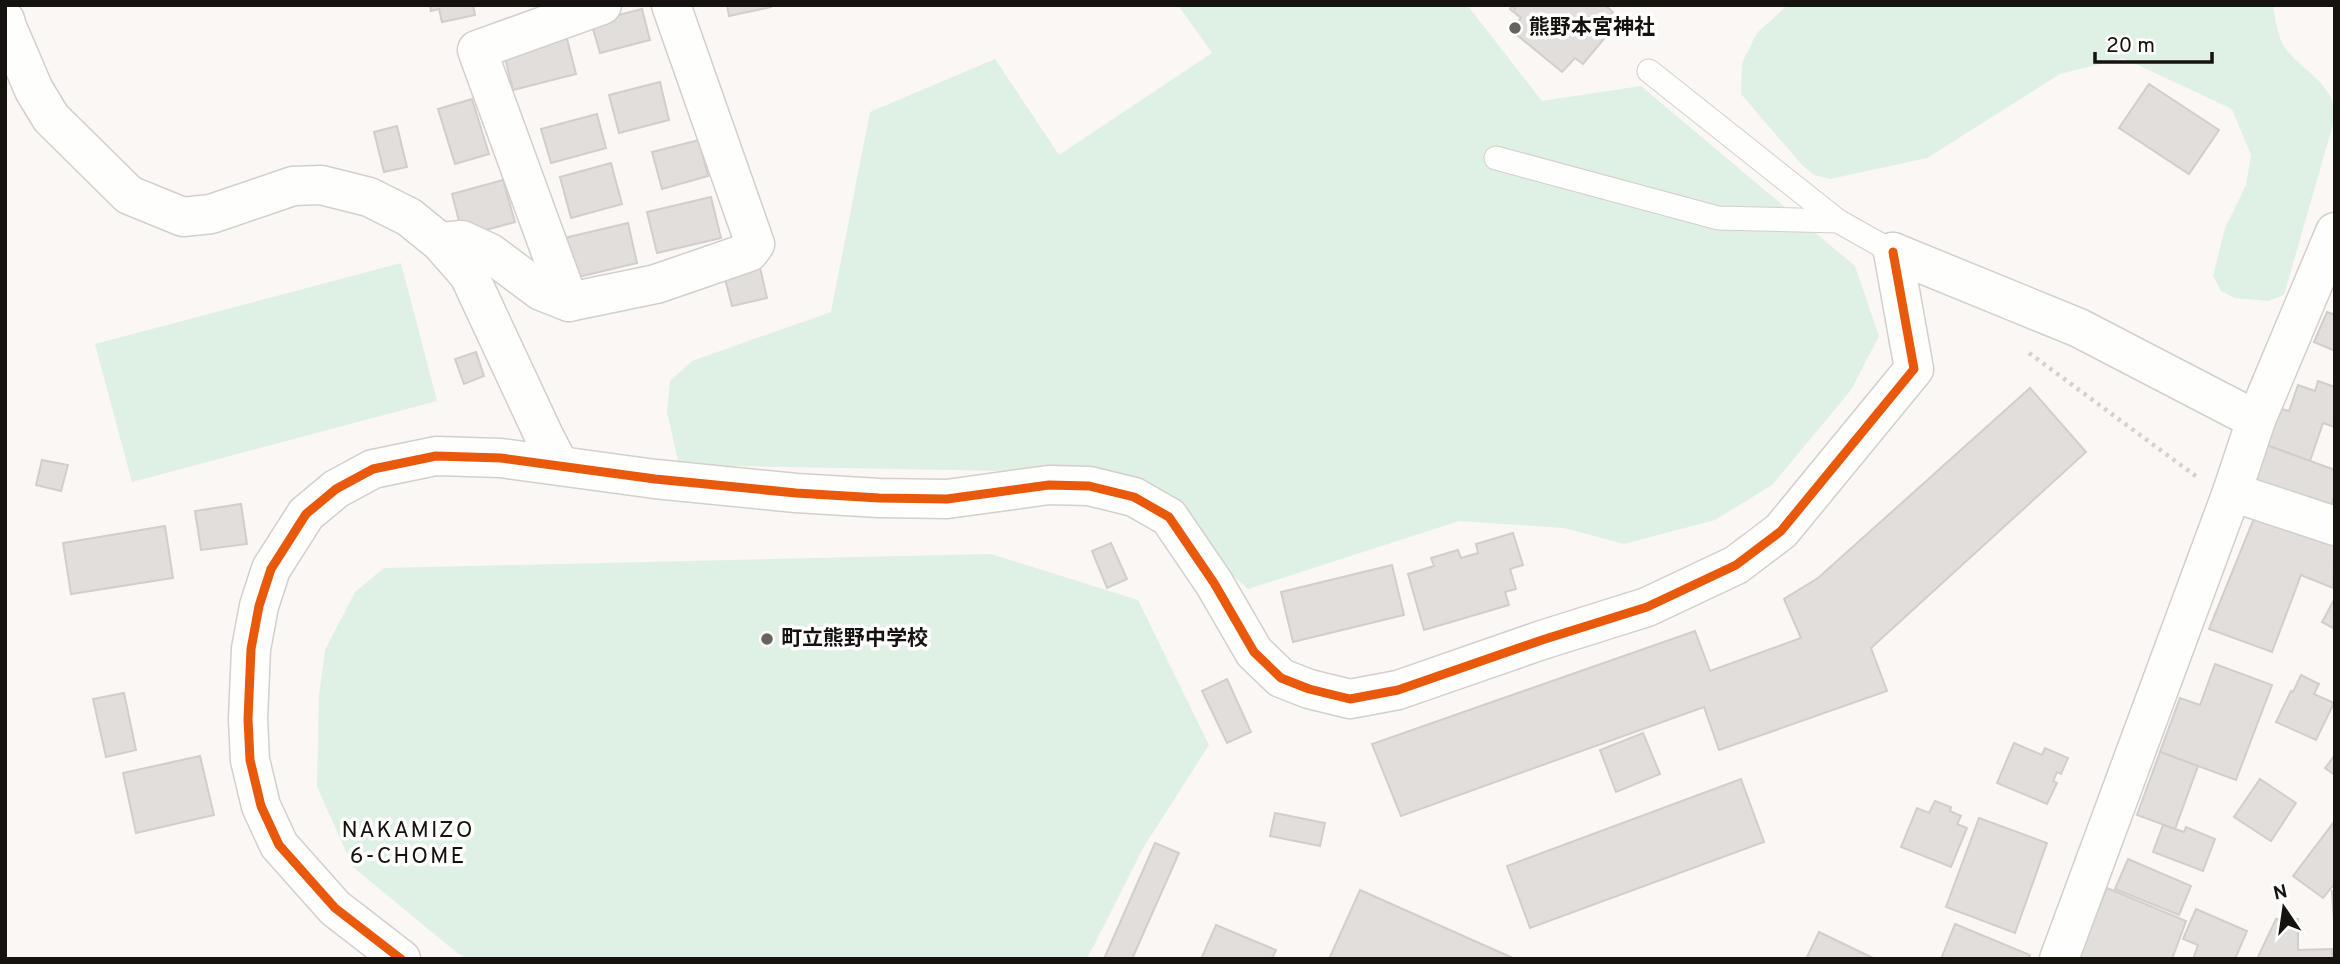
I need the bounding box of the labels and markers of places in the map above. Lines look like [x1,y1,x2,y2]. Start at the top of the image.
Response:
place label: 熊野本宮神社 [1529,15,1655,42]
marker: 熊野本宮神社 [1507,20,1523,36]
place label: 町立熊野中学校 [781,626,928,653]
marker: 町立熊野中学校 [759,631,775,647]

